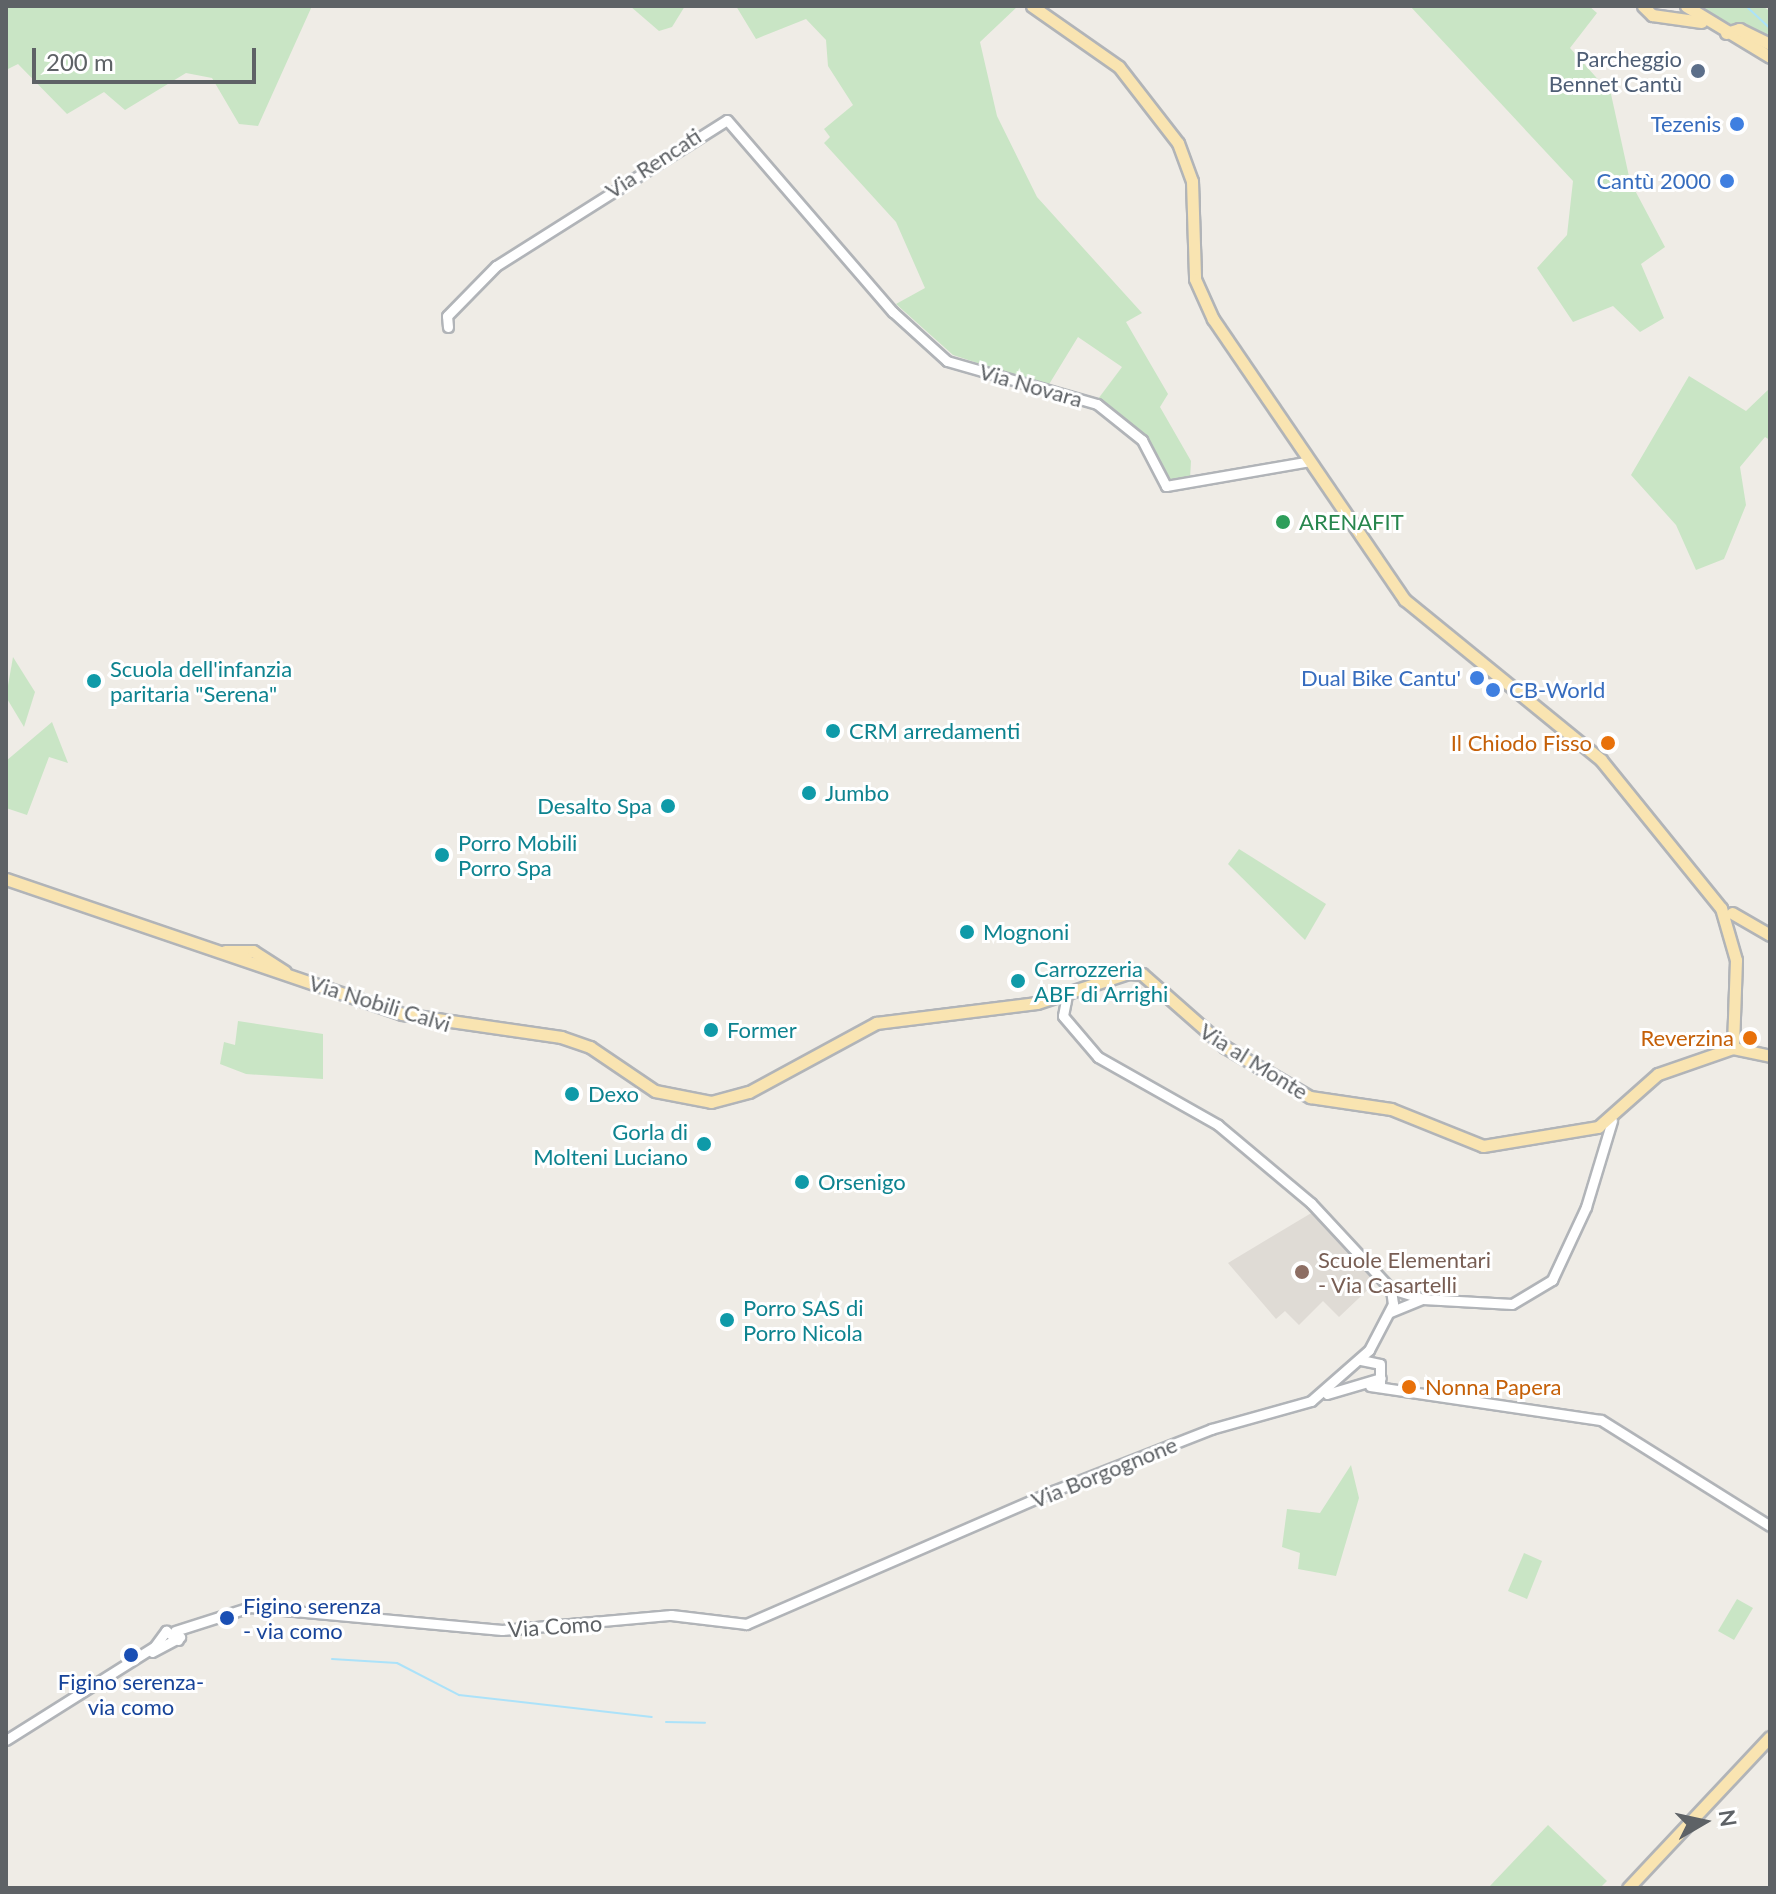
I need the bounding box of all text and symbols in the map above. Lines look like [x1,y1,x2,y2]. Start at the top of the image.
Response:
scale bar [36,32,260,82]
place label: Parcheggio Bennet Cantù [1549,45,1682,96]
text: 200 m [46,47,114,76]
marker: Parcheggio Bennet Cantù [1689,62,1707,80]
place label: Tezenis [1651,111,1721,137]
marker: Tezenis [1728,115,1746,133]
street label: Via Rencati [600,122,706,204]
place label: Cantù 2000 [1596,168,1711,194]
marker: Cantù 2000 [1718,172,1736,190]
street label: Via Novara [976,358,1086,412]
place label: ARENAFIT [1299,509,1404,535]
marker: ARENAFIT [1274,513,1292,531]
place label: Scuola dell'infanzia paritaria "Serena" [110,655,292,706]
place label: Dual Bike Cantu' [1301,665,1461,691]
marker: Dual Bike Cantu' [1468,669,1486,687]
marker: Scuola dell'infanzia paritaria "Serena" [85,672,103,690]
place label: CB-World [1509,677,1605,703]
marker: CB-World [1484,681,1502,699]
place label: CRM arredamenti [849,718,1020,744]
marker: CRM arredamenti [824,722,842,740]
place label: Il Chiodo Fisso [1451,730,1592,756]
marker: Il Chiodo Fisso [1599,734,1617,752]
place label: Jumbo [825,780,889,806]
marker: Jumbo [800,784,818,802]
place label: Desalto Spa [537,793,652,819]
marker: Desalto Spa [659,797,677,815]
place label: Porro Mobili Porro Spa [458,829,577,880]
marker: Porro Mobili Porro Spa [433,846,451,864]
place label: Mognoni [983,919,1069,945]
marker: Mognoni [958,923,976,941]
place label: Carrozzeria ABF di Arrighi [1034,955,1170,1006]
street label: Via Nobili Calvi [306,969,454,1037]
marker: Carrozzeria ABF di Arrighi [1009,972,1027,990]
place label: Former [727,1017,797,1043]
street label: Via al Monte [1195,1017,1313,1105]
marker: Former [702,1021,720,1039]
place label: Reverzina [1640,1025,1734,1051]
marker: Reverzina [1741,1029,1759,1047]
place label: Dexo [588,1081,639,1107]
marker: Dexo [563,1085,581,1103]
place label: Gorla di Molteni Luciano [533,1118,688,1170]
marker: Gorla di Molteni Luciano [695,1135,713,1153]
place label: Orsenigo [818,1169,906,1195]
marker: Orsenigo [793,1173,811,1191]
place label: Scuole Elementari - Via Casartelli [1318,1246,1491,1298]
marker: Scuole Elementari - Via Casartelli [1293,1263,1311,1281]
place label: Porro SAS di Porro Nicola [743,1294,863,1346]
marker: Porro SAS di Porro Nicola [718,1311,736,1329]
place label: Nonna Papera [1425,1374,1562,1400]
marker: Nonna Papera [1400,1378,1418,1396]
street label: Via Borgognone [1027,1431,1181,1513]
place label: Figino serenza - via como [243,1592,381,1644]
marker: Figino serenza - via como [218,1609,236,1627]
street label: Via Como [507,1610,603,1642]
marker: Figino serenza- via como [122,1646,140,1664]
place label: Figino serenza- via como [58,1668,204,1720]
north arrow [1664,1782,1744,1862]
text: N [1714,1808,1743,1829]

